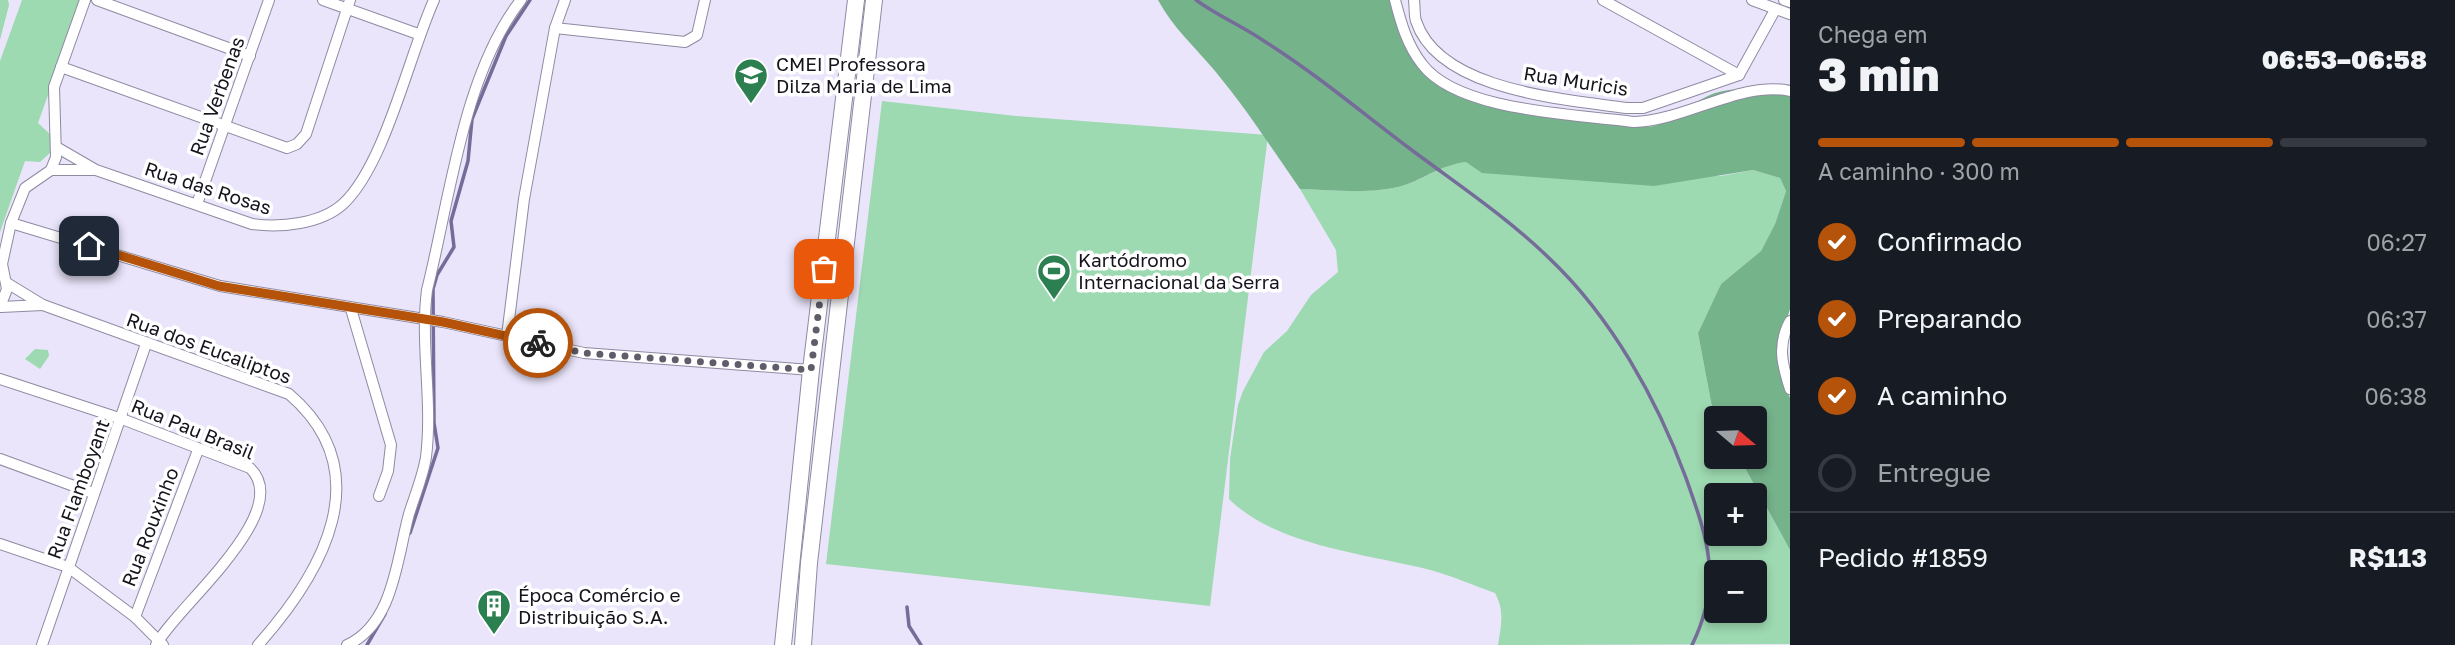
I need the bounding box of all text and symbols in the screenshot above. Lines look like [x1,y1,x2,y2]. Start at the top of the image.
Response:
text: Chega em [1818,20,1928,48]
street label: Rua Verbenas [184,33,249,158]
text: 06:53–06:58 [2262,44,2427,75]
text: 3 min [1818,46,1940,101]
place label: CMEI Professora Dilza Maria de Lima [776,52,952,97]
school or university icon: CMEI Professora Dilza Maria de Lima [732,56,770,105]
street label: Rua Muricis [1522,61,1630,100]
street label: Rua das Rosas [142,156,274,219]
text: A caminho · 300 m [1818,157,2020,185]
pin [59,216,119,276]
icon: check [1818,223,1856,261]
text: Confirmado [1877,226,2022,257]
icon: home [70,227,108,265]
text: 06:27 [2366,228,2427,256]
pin [794,239,854,299]
place label: Kartódromo Internacional da Serra [1078,248,1280,293]
icon: bag [805,250,843,288]
sports icon: Kartódromo Internacional da Serra [1035,252,1073,301]
icon: check [1818,300,1856,338]
text: Preparando [1877,303,2022,334]
text: 06:37 [2366,305,2427,333]
street label: Rua dos Eucaliptos [124,307,295,388]
courier [503,308,573,378]
icon: bike [519,324,557,362]
icon: check [1818,377,1856,415]
text: A caminho [1877,380,2007,411]
text: 06:38 [2364,382,2427,410]
street label: Rua Pau Brasil [128,393,258,464]
north arrow [1704,406,1768,469]
map controls [1704,406,1767,623]
street label: Rua Flamboyant [42,416,113,562]
text: Entregue [1877,457,1991,488]
street label: Rua Rouxinho [116,464,183,590]
button: + [1704,483,1767,546]
text: Pedido #1859 [1818,542,1988,573]
text: R$113 [2349,542,2427,573]
button: − [1704,560,1767,623]
place label: Época Comércio e Distribuição S.A. [518,583,681,628]
building icon: Época Comércio e Distribuição S.A. [475,587,513,636]

